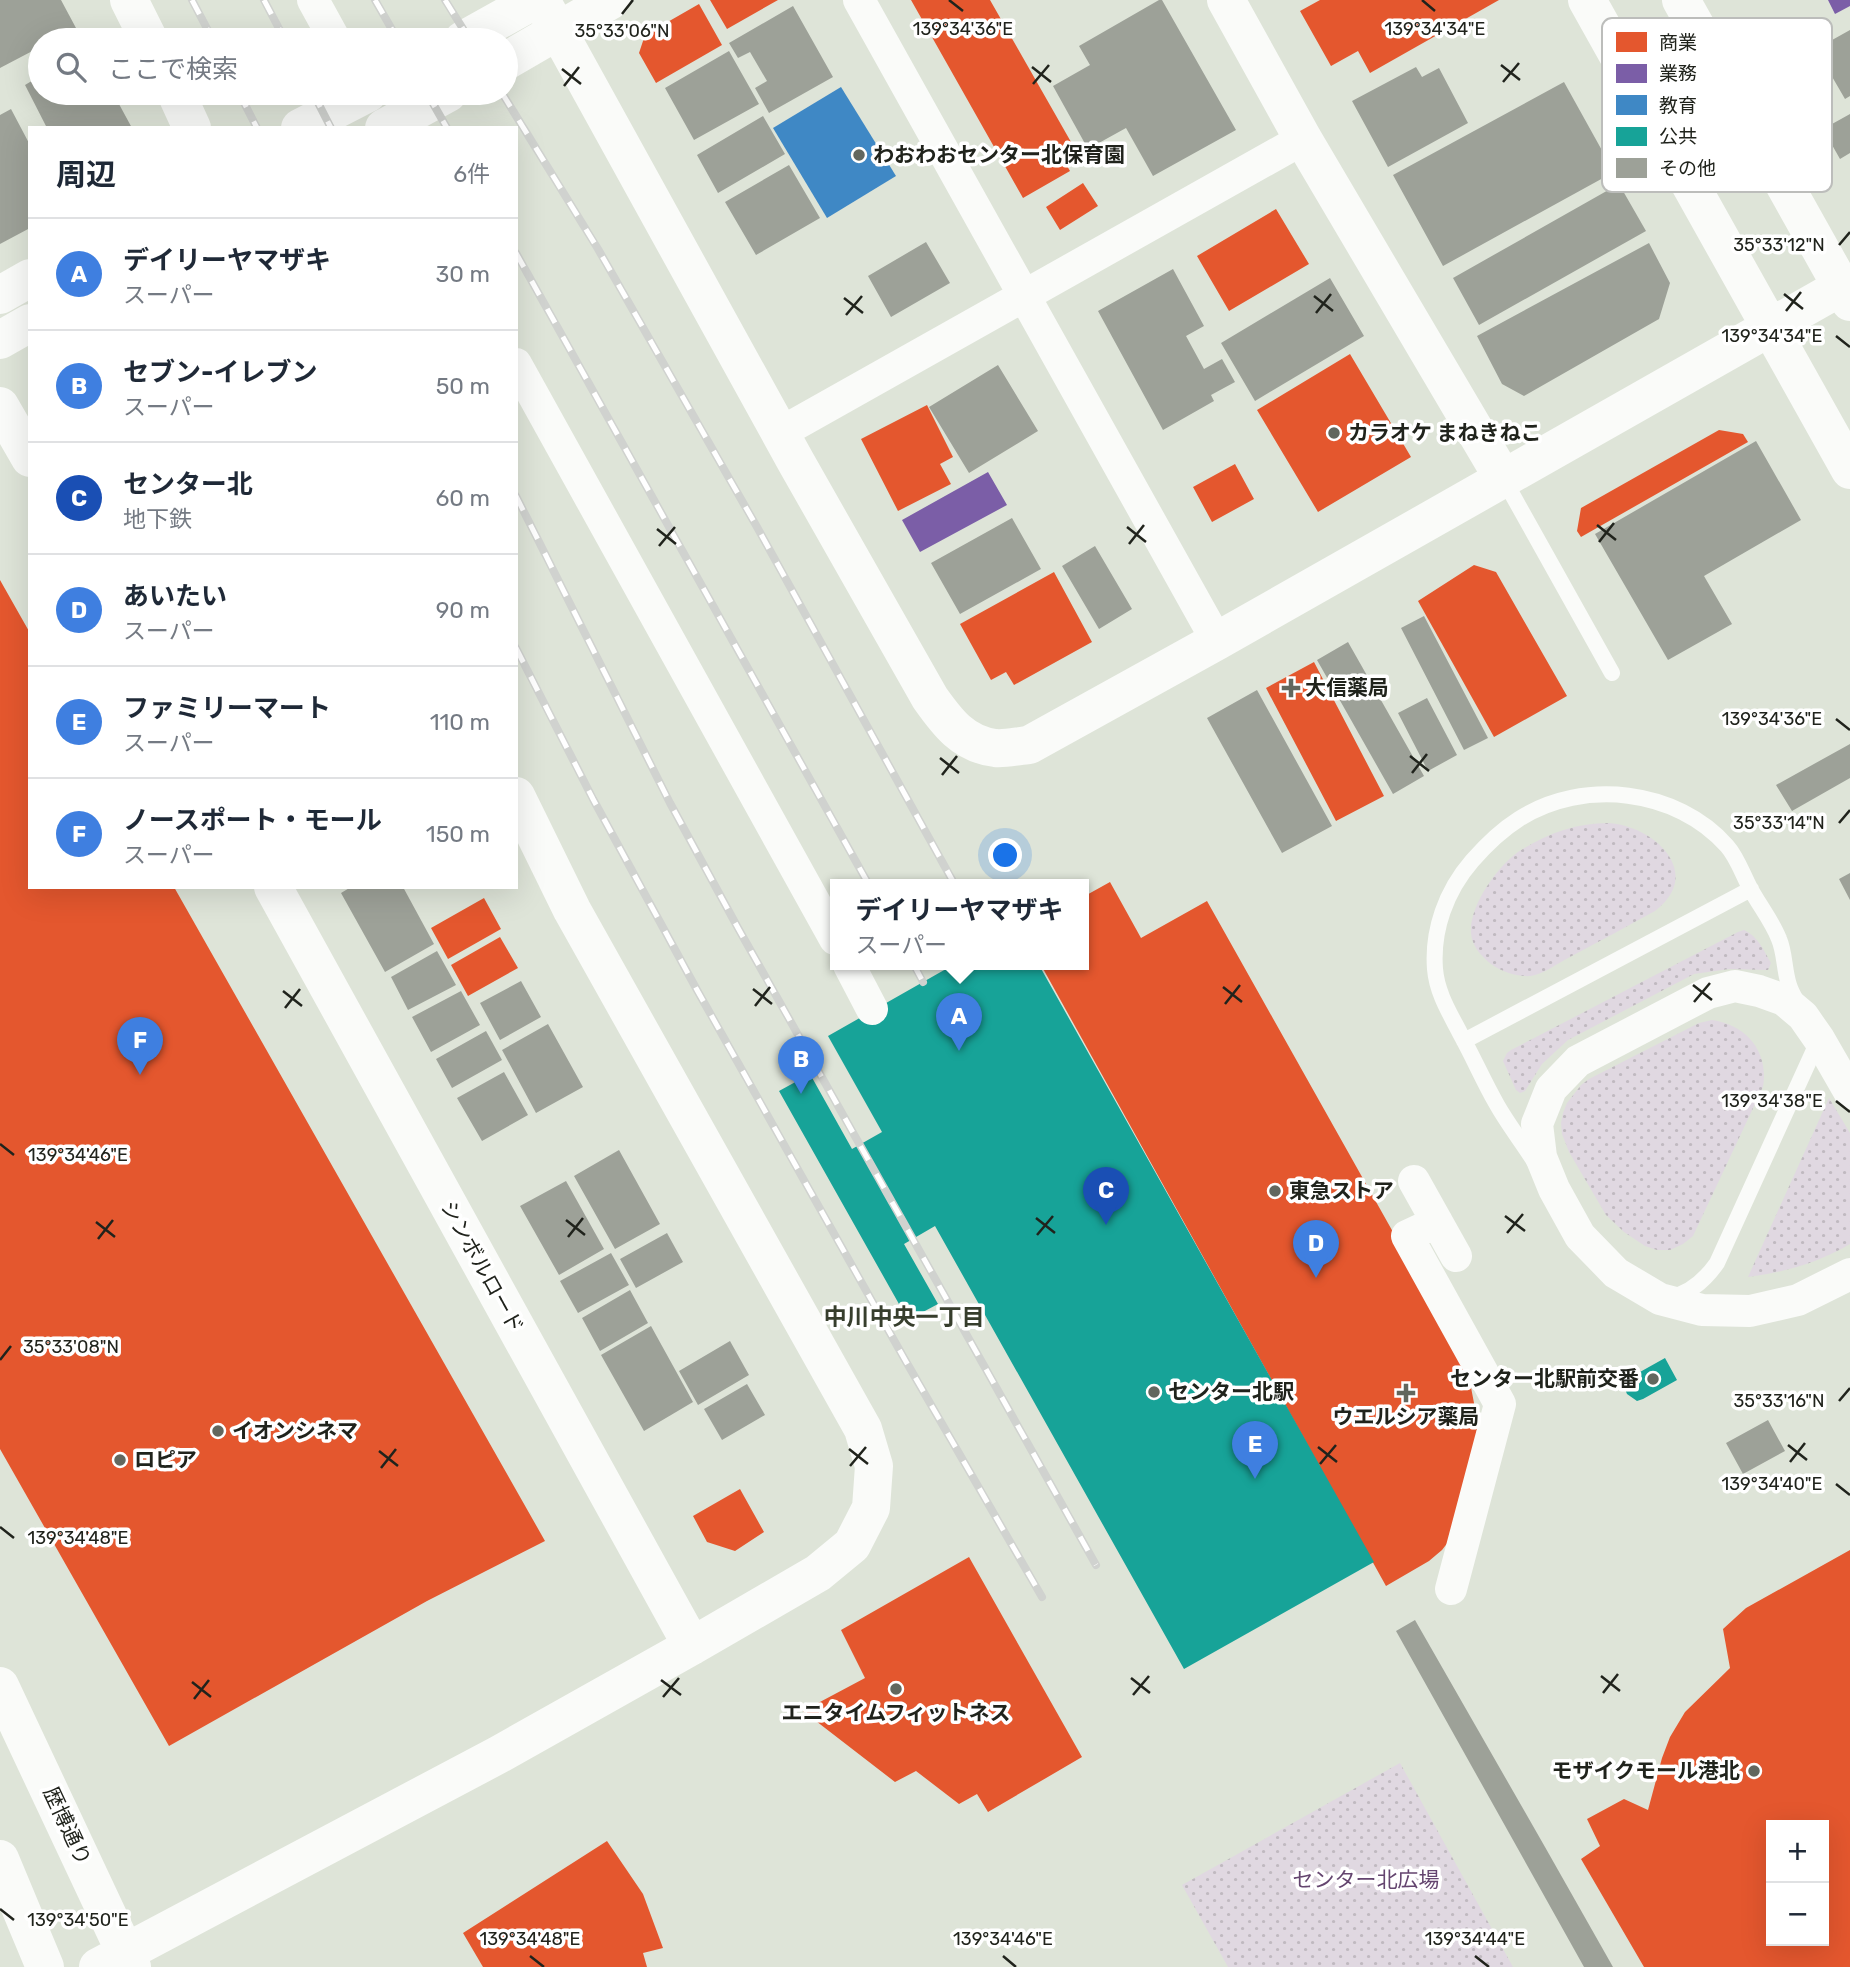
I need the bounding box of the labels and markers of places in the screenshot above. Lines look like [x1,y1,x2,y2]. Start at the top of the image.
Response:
place label: わおわおセンター北保育園 [873,142,1125,167]
marker: わおわおセンター北保育園 [851,147,867,163]
place label: カラオケ まねきねこ [1348,420,1541,445]
marker: カラオケ まねきねこ [1326,425,1342,441]
place label: 大信薬局 [1305,675,1389,700]
marker: 大信薬局 [1283,680,1299,696]
pin: A [936,993,982,1051]
pin: F [117,1017,163,1075]
pin: B [778,1036,824,1094]
pin: C [1083,1167,1129,1225]
place label: 東急ストア [1289,1178,1394,1203]
marker: 東急ストア [1267,1183,1283,1199]
pin: D [1293,1220,1339,1278]
place label: センター北駅前交番 [1450,1366,1639,1391]
marker: センター北駅前交番 [1645,1371,1661,1387]
place label: センター北駅 [1168,1379,1294,1404]
marker: センター北駅 [1146,1384,1162,1400]
marker: ウエルシア薬局 [1398,1385,1414,1401]
place label: ウエルシア薬局 [1333,1404,1480,1429]
place label: イオンシネマ [232,1418,358,1443]
pin: E [1232,1421,1278,1479]
marker: イオンシネマ [210,1423,226,1439]
place label: ロピア [134,1447,197,1472]
marker: ロピア [112,1452,128,1468]
marker: エニタイムフィットネス [888,1681,904,1697]
place label: エニタイムフィットネス [782,1700,1010,1725]
place label: モザイクモール港北 [1551,1758,1740,1783]
marker: モザイクモール港北 [1746,1763,1762,1779]

